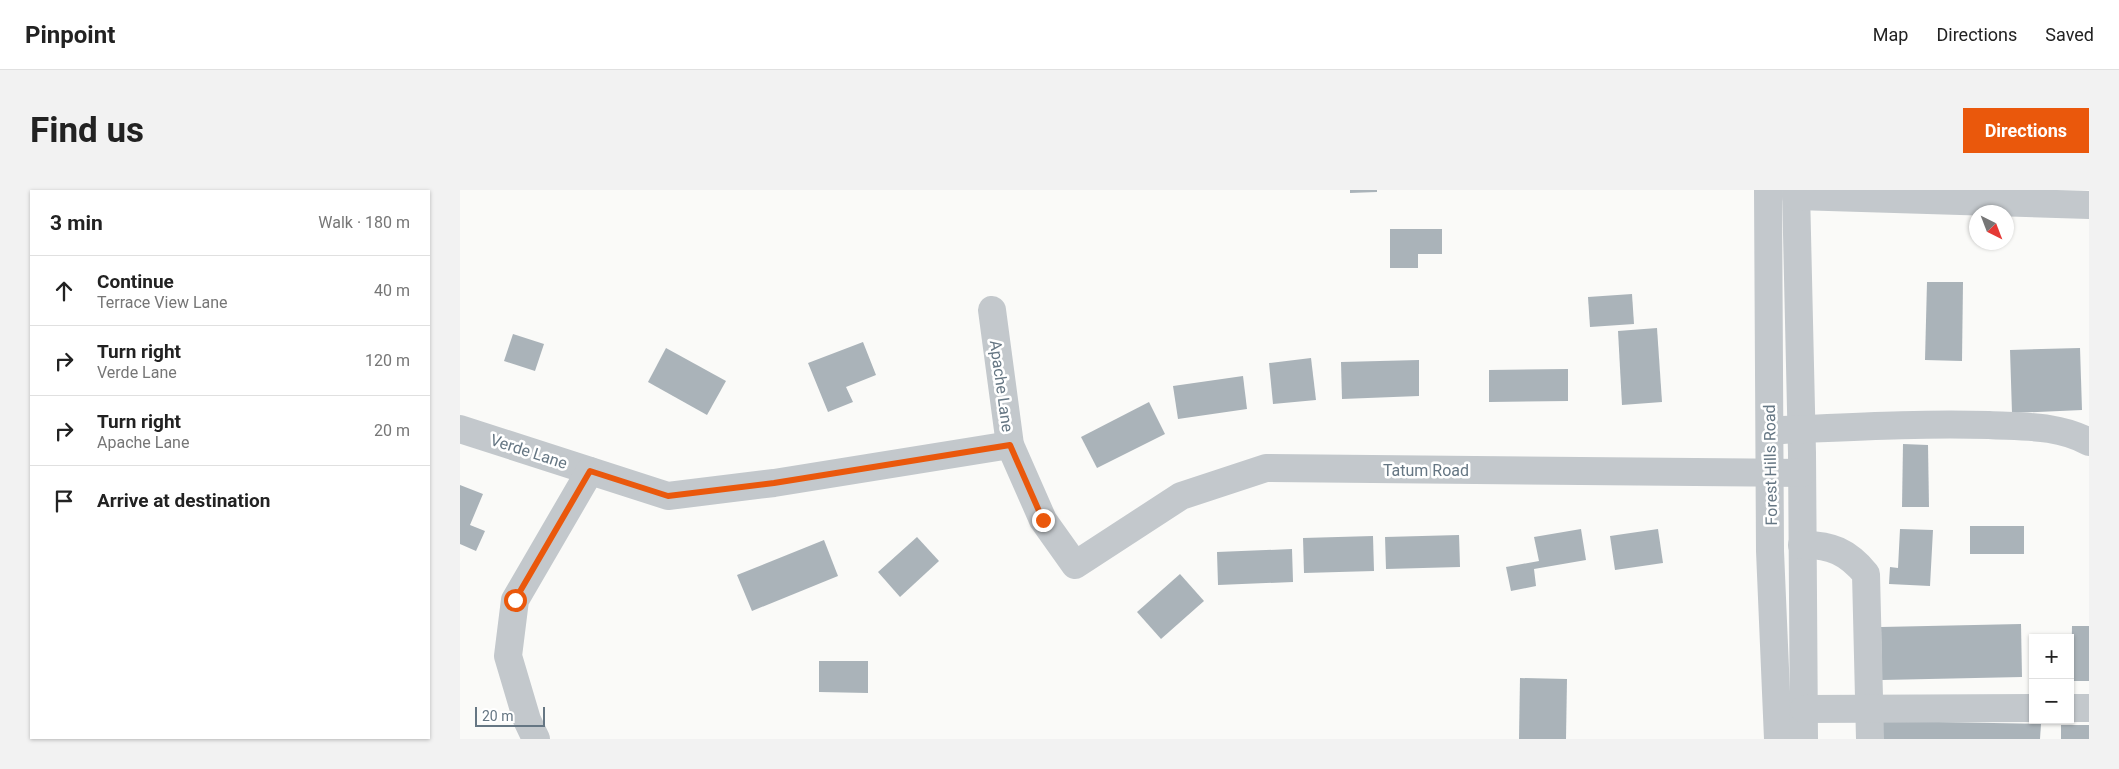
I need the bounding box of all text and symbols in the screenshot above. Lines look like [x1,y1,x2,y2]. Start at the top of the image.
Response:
text: Pinpoint [25,21,115,49]
text: Map [1873,24,1908,45]
text: Directions [1936,24,2017,45]
text: Saved [2045,24,2094,45]
button: Directions [1963,108,2089,153]
text: Find us [30,110,144,151]
north arrow [1969,205,2014,250]
text: 3 min [50,211,103,235]
text: Walk · 180 m [318,213,410,232]
text: Continue [97,270,174,293]
icon: ahead [50,277,78,305]
text: 40 m [374,281,410,300]
text: Terrace View Lane [97,293,228,312]
street label: Apache Lane [986,339,1017,433]
text: Turn right [97,340,181,363]
icon: right [50,347,78,375]
text: 120 m [365,351,410,370]
text: Verde Lane [97,363,177,382]
street label: Forest Hills Road [1760,404,1781,526]
text: Turn right [97,410,181,433]
icon: right [50,417,78,445]
text: 20 m [374,421,410,440]
street label: Verde Lane [488,430,570,473]
text: Apache Lane [97,433,189,452]
street label: Tatum Road [1383,461,1469,480]
icon: arrive [50,487,78,515]
text: Arrive at destination [97,489,270,512]
route end [1032,509,1055,532]
route start [504,589,527,612]
map controls [2029,634,2074,724]
button: + [2029,634,2074,679]
button: − [2029,679,2074,724]
scale bar [475,704,545,727]
text: 20 m [482,708,514,724]

